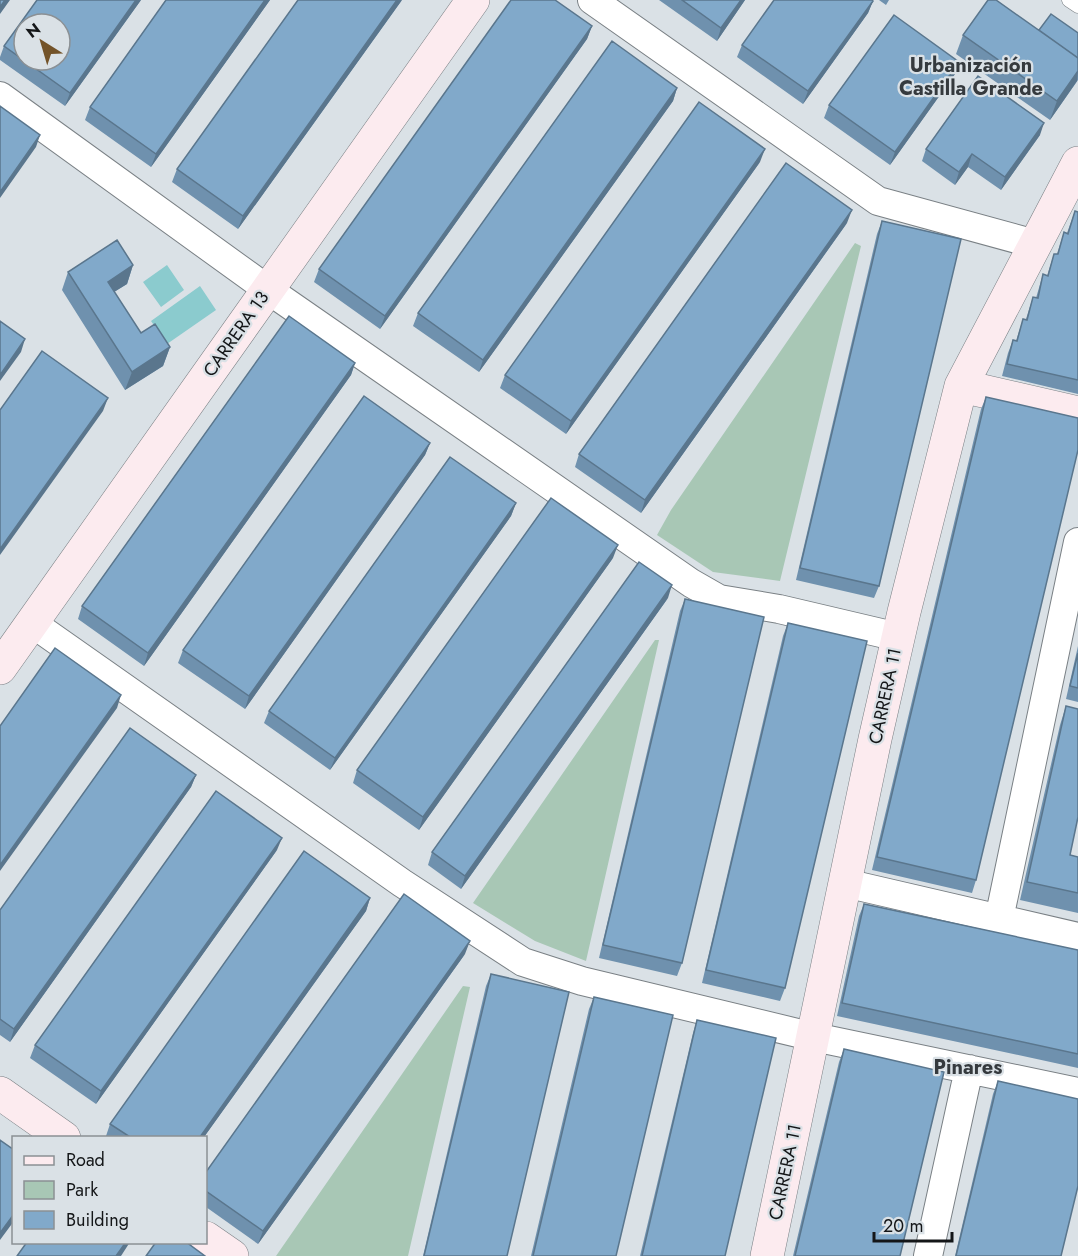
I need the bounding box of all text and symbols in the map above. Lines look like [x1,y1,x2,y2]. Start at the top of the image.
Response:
north arrow [12,12,72,72]
text: N [21,17,45,43]
district label: Urbanización Castilla Grande [899,51,1043,103]
street label: CARRERA 13 [197,286,275,382]
street label: CARRERA 11 [862,646,908,746]
district label: Pinares [934,1053,1002,1082]
street label: CARRERA 11 [762,1122,808,1222]
legend [12,1136,207,1244]
text: Road [66,1147,105,1173]
text: Park [66,1177,98,1203]
scale bar [874,1205,952,1243]
text: Building [66,1207,129,1233]
text: 20 m [883,1213,923,1239]

